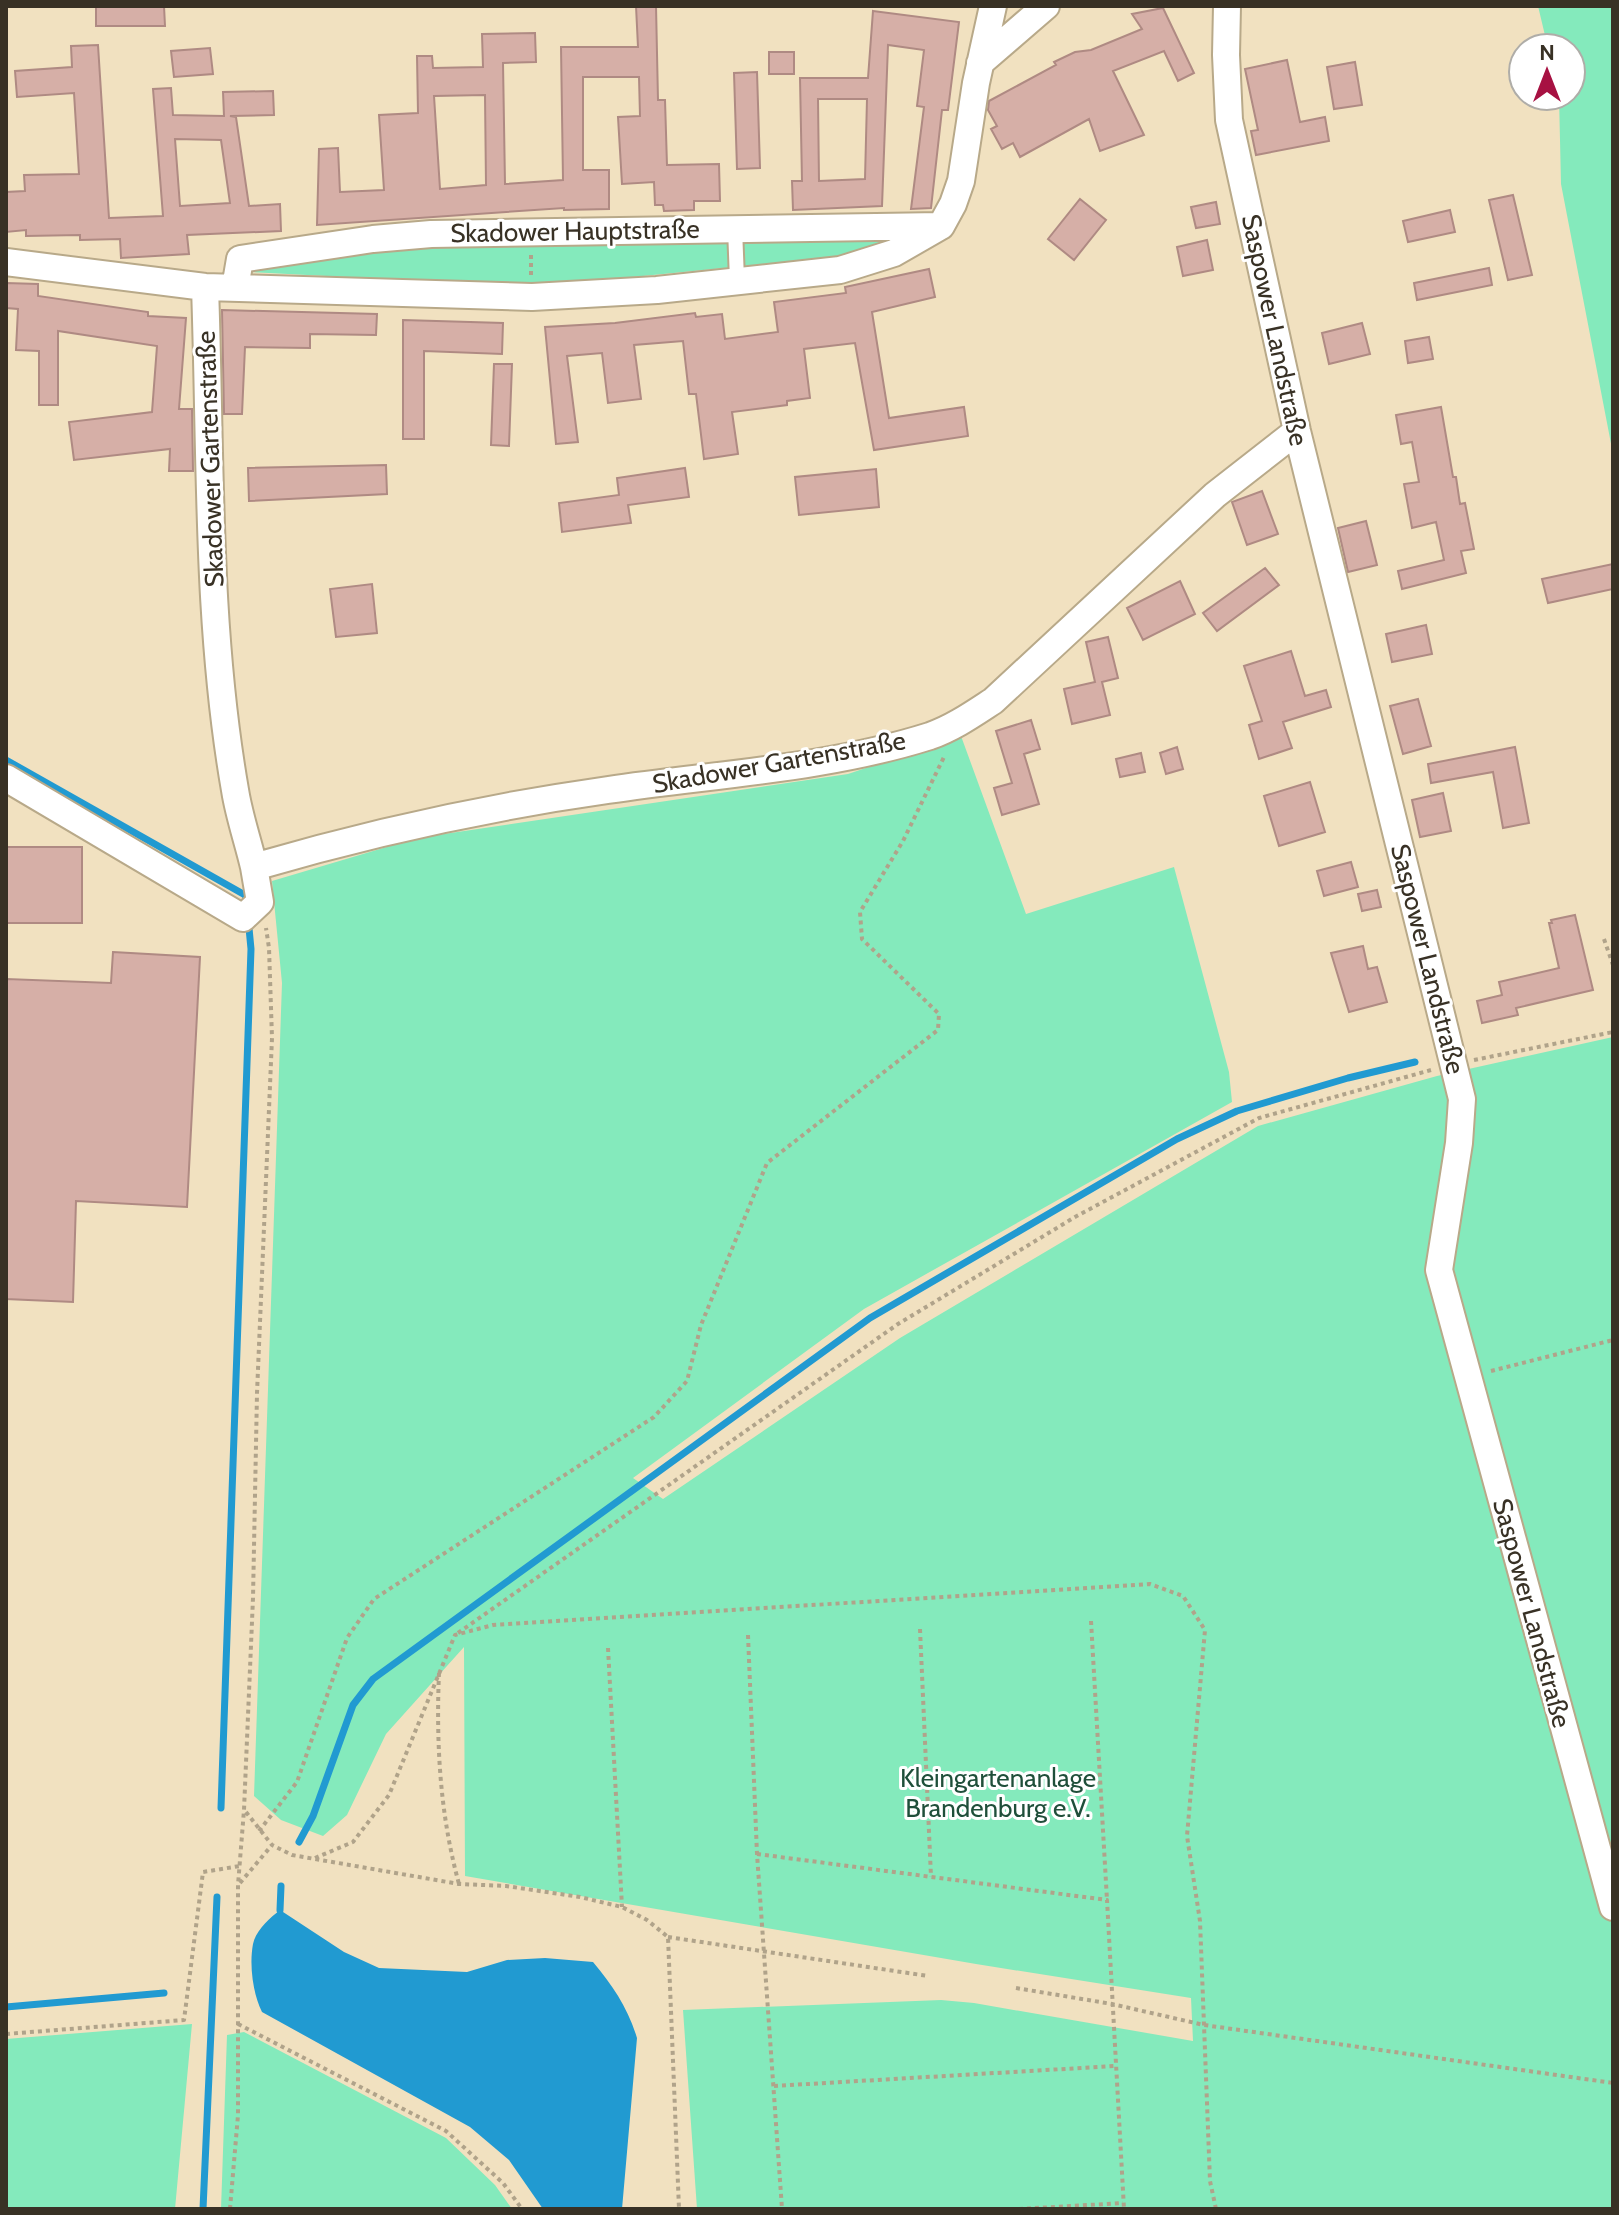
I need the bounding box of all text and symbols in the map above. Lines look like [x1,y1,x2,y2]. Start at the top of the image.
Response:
north arrow [1507,32,1587,112]
text: N [1539,39,1555,66]
street label: Saspower Landstraße [1235,211,1315,449]
street label: Skadower Hauptstraße [450,213,700,249]
street label: Skadower Gartenstraße [190,330,230,588]
street label: Skadower Gartenstraße [650,724,908,800]
street label: Saspower Landstraße [1384,841,1472,1077]
street label: Saspower Landstraße [1486,1495,1578,1731]
park label: Kleingartenanlage Brandenburg e.V. [900,1762,1096,1824]

